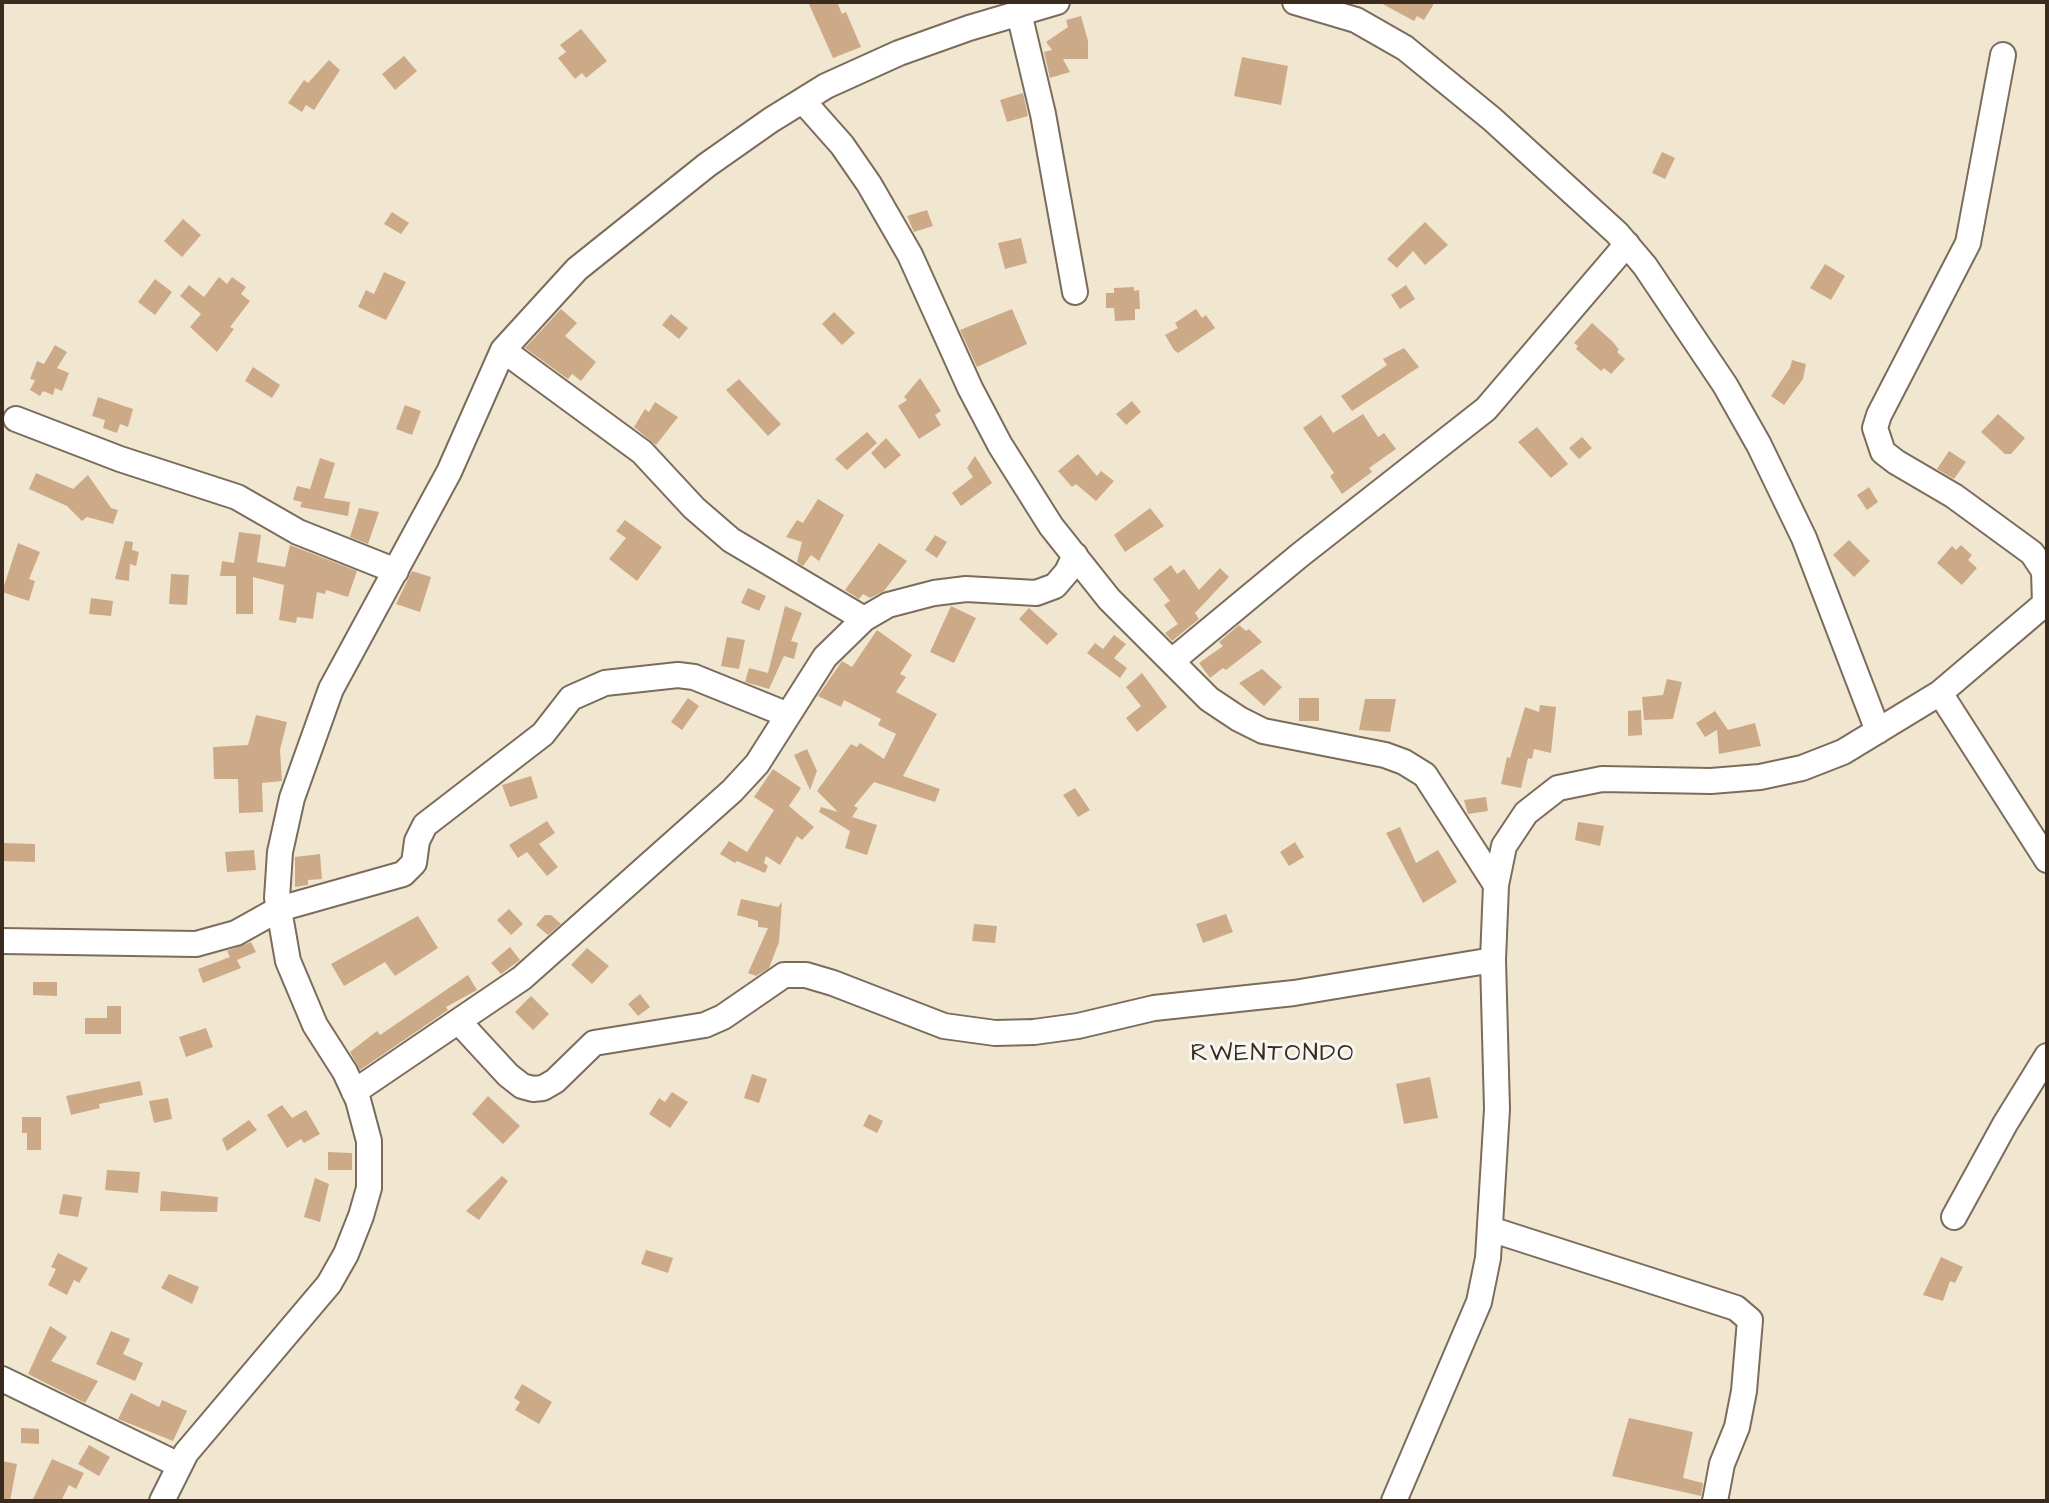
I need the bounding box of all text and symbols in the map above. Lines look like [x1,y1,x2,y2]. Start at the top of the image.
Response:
district label: RWENTONDO [1192,1041,1354,1069]

